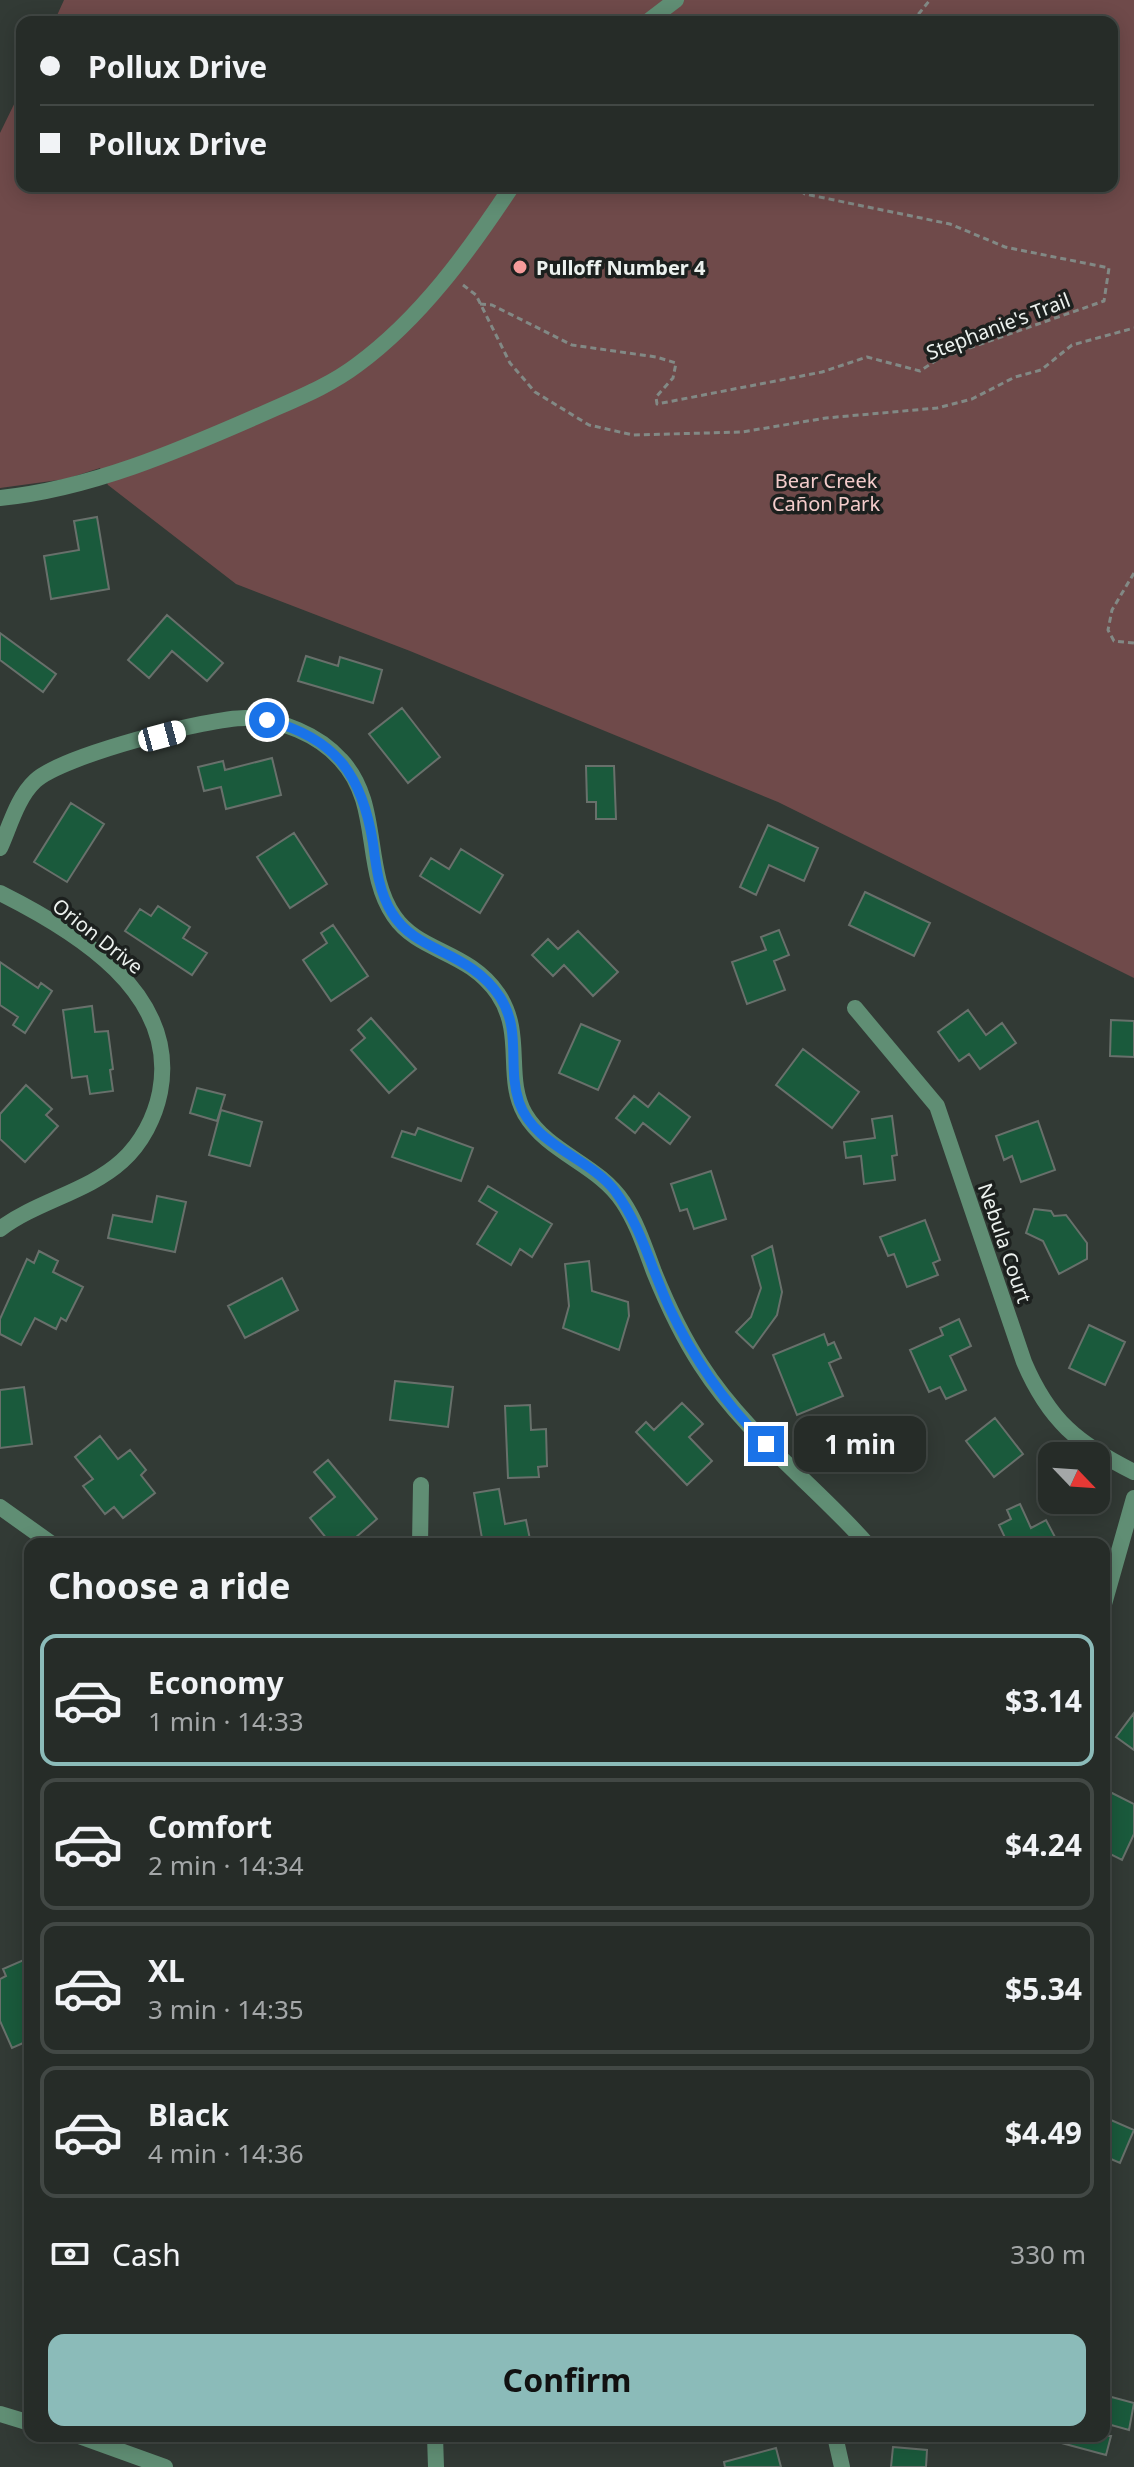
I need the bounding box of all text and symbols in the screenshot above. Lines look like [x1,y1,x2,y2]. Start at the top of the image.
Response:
text: Pollux Drive [88,46,267,87]
text: Pollux Drive [88,123,267,164]
place label: Pulloff Number 4 [536,254,706,281]
marker: Pulloff Number 4 [511,258,529,276]
street label: Stephanie's Trail [922,286,1074,366]
park label: Bear Creek Cañon Park [772,467,880,517]
route start [249,702,285,738]
car [136,718,188,754]
street label: Orion Drive [47,892,149,980]
street label: Nebula Court [972,1179,1038,1307]
callout: 1 min [794,1416,926,1472]
route end [748,1426,784,1462]
text: 1 min [824,1426,896,1462]
north arrow [1038,1442,1110,1514]
map controls [1038,1442,1110,1514]
text: Choose a ride [48,1561,290,1610]
text: Economy [148,1662,284,1703]
icon: car [52,1664,124,1736]
text: $3.14 [1005,1680,1082,1721]
text: 1 min · 14:33 [148,1703,304,1739]
text: Comfort [148,1806,272,1847]
icon: car [52,1808,124,1880]
text: $4.24 [1005,1824,1082,1865]
text: 2 min · 14:34 [148,1847,304,1883]
text: XL [148,1950,185,1991]
icon: car [52,1952,124,2024]
text: $5.34 [1005,1968,1082,2009]
text: 3 min · 14:35 [148,1991,304,2027]
text: Black [148,2094,229,2135]
icon: car [52,2096,124,2168]
text: $4.49 [1005,2112,1082,2153]
text: 4 min · 14:36 [148,2135,304,2171]
icon: cash [48,2232,92,2276]
text: Cash [112,2234,181,2275]
text: 330 m [1010,2236,1086,2272]
button: Confirm [48,2334,1086,2426]

